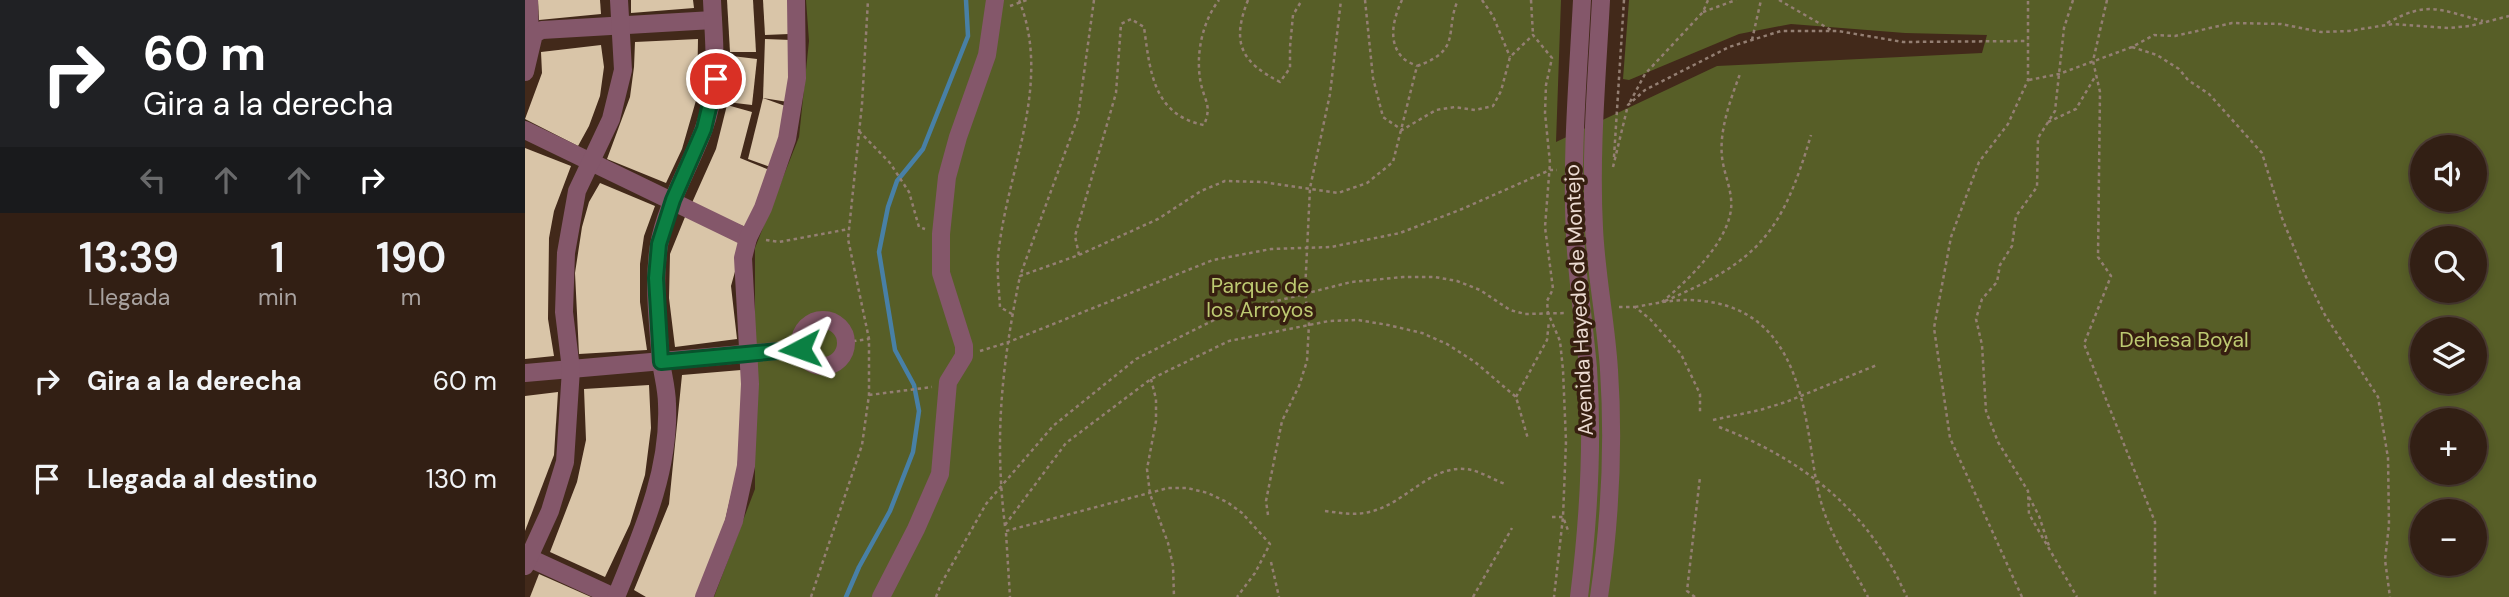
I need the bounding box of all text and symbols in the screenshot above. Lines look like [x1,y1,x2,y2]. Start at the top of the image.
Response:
text: 60 m [143,21,266,85]
icon: right [28,28,119,119]
pin [686,49,746,109]
icon: arrive [697,60,735,98]
text: Gira a la derecha [143,83,393,125]
map controls [2410,135,2487,576]
button: sound [2410,135,2487,212]
icon: left [134,161,172,199]
icon: ahead [207,161,245,199]
icon: ahead [280,161,318,199]
icon: right [353,161,391,199]
street label: Avenida Hayedo de Montejo [1558,163,1600,437]
button: search [2410,226,2487,303]
text: 13:39 [79,230,179,285]
text: 1 [270,230,285,285]
text: 190 [376,230,446,285]
park label: Parque de los Arroyos [1206,272,1314,324]
text: Llegada [88,282,170,312]
text: min [258,282,297,312]
text: m [401,282,421,312]
position arrow [763,312,837,386]
button: layers [2410,317,2487,394]
park label: Dehesa Boyal [2119,326,2249,354]
icon: right [28,362,66,400]
text: Gira a la derecha [87,364,302,398]
text: 60 m [433,364,497,398]
button: + [2410,408,2487,485]
icon: arrive [28,460,66,498]
text: Llegada al destino [87,462,318,496]
text: 130 m [426,462,497,496]
button: − [2410,499,2487,576]

